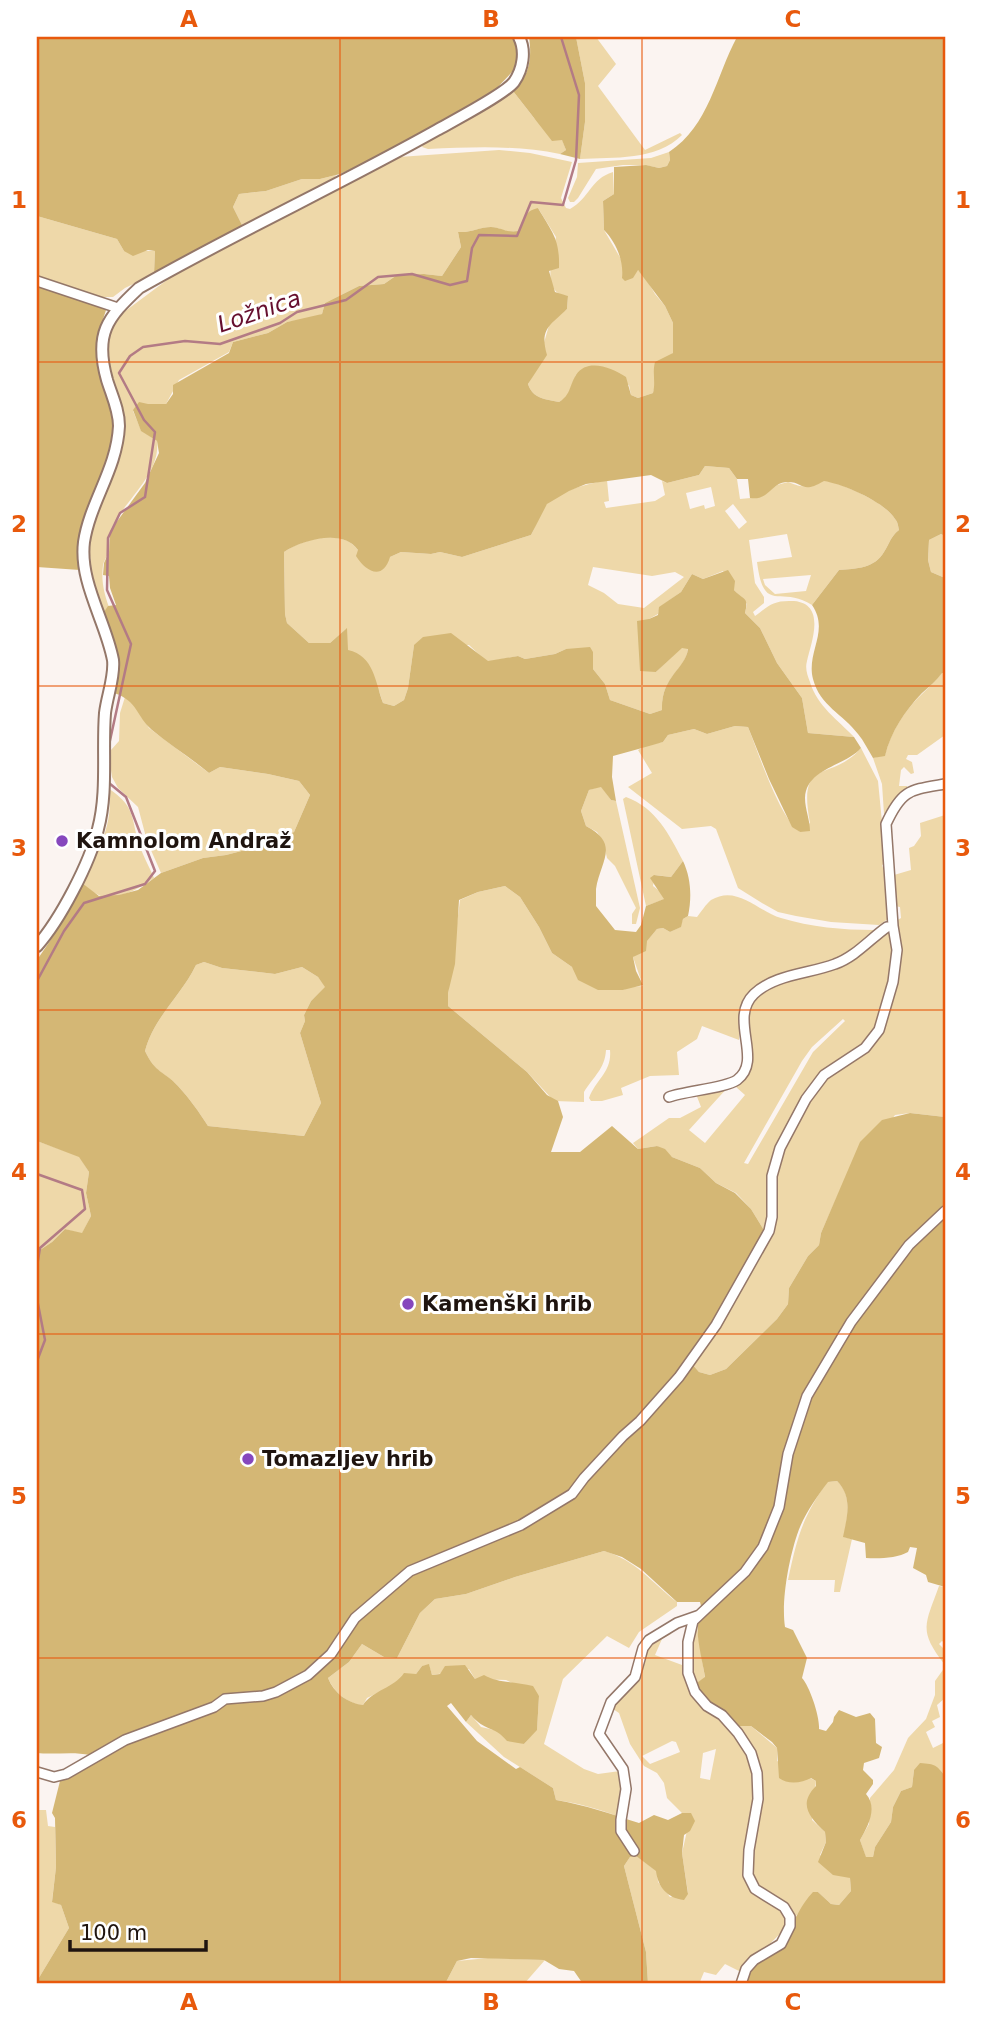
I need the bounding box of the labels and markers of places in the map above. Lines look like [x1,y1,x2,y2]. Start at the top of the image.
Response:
place label: Kamnolom Andraž [76,829,292,853]
marker: Kamnolom Andraž [54,833,70,849]
place label: Kamenški hrib [422,1292,592,1316]
marker: Kamenški hrib [400,1296,416,1312]
place label: Tomazljev hrib [262,1447,433,1471]
marker: Tomazljev hrib [240,1451,256,1467]

